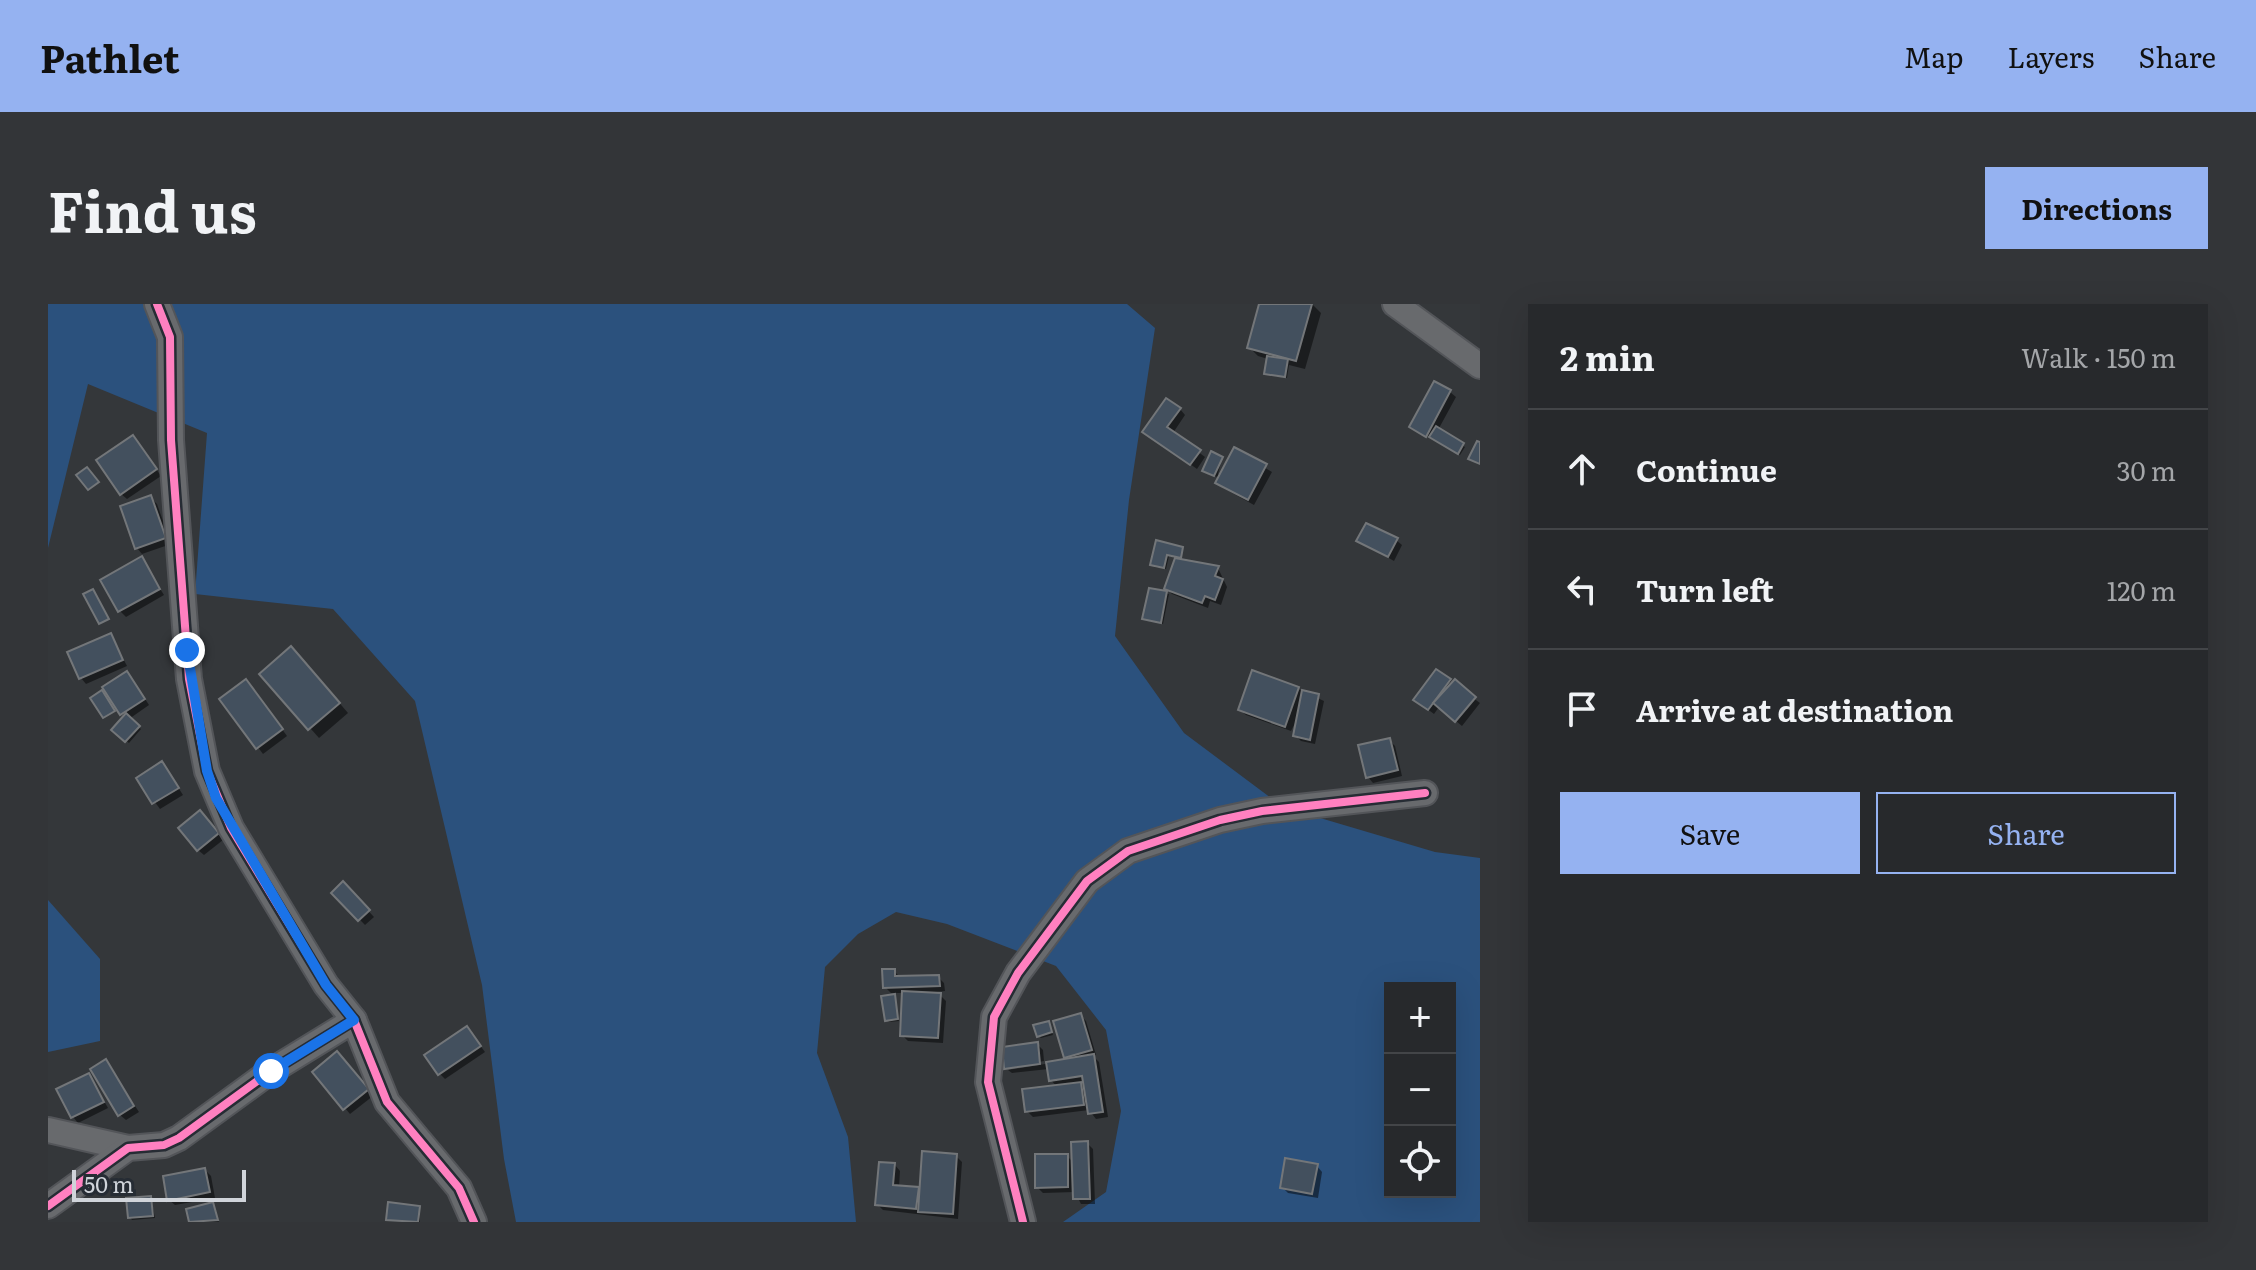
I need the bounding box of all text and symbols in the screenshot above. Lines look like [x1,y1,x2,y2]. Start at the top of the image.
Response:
text: Pathlet [40,28,180,85]
text: Map [1904,35,1963,77]
text: Layers [2007,35,2094,77]
text: Share [2138,35,2216,77]
text: Find us [48,167,257,250]
button: Directions [1985,167,2208,249]
text: 2 min [1560,331,1655,381]
text: Walk · 150 m [2021,337,2176,376]
icon: ahead [1560,447,1604,491]
text: Continue [1636,447,1777,491]
text: 30 m [2116,450,2176,489]
icon: left [1560,567,1604,611]
text: Turn left [1636,567,1774,611]
text: 120 m [2107,570,2176,609]
route end [169,632,205,668]
icon: arrive [1560,687,1604,731]
text: Arrive at destination [1636,687,1953,731]
button: Save [1560,792,1860,874]
button: Share [1876,792,2176,874]
map controls [1384,982,1456,1198]
button: + [1384,982,1456,1054]
route start [253,1053,289,1089]
button: − [1384,1054,1456,1126]
button: locate [1384,1126,1456,1198]
scale bar [72,1166,246,1202]
text: 50 m [84,1167,134,1200]

